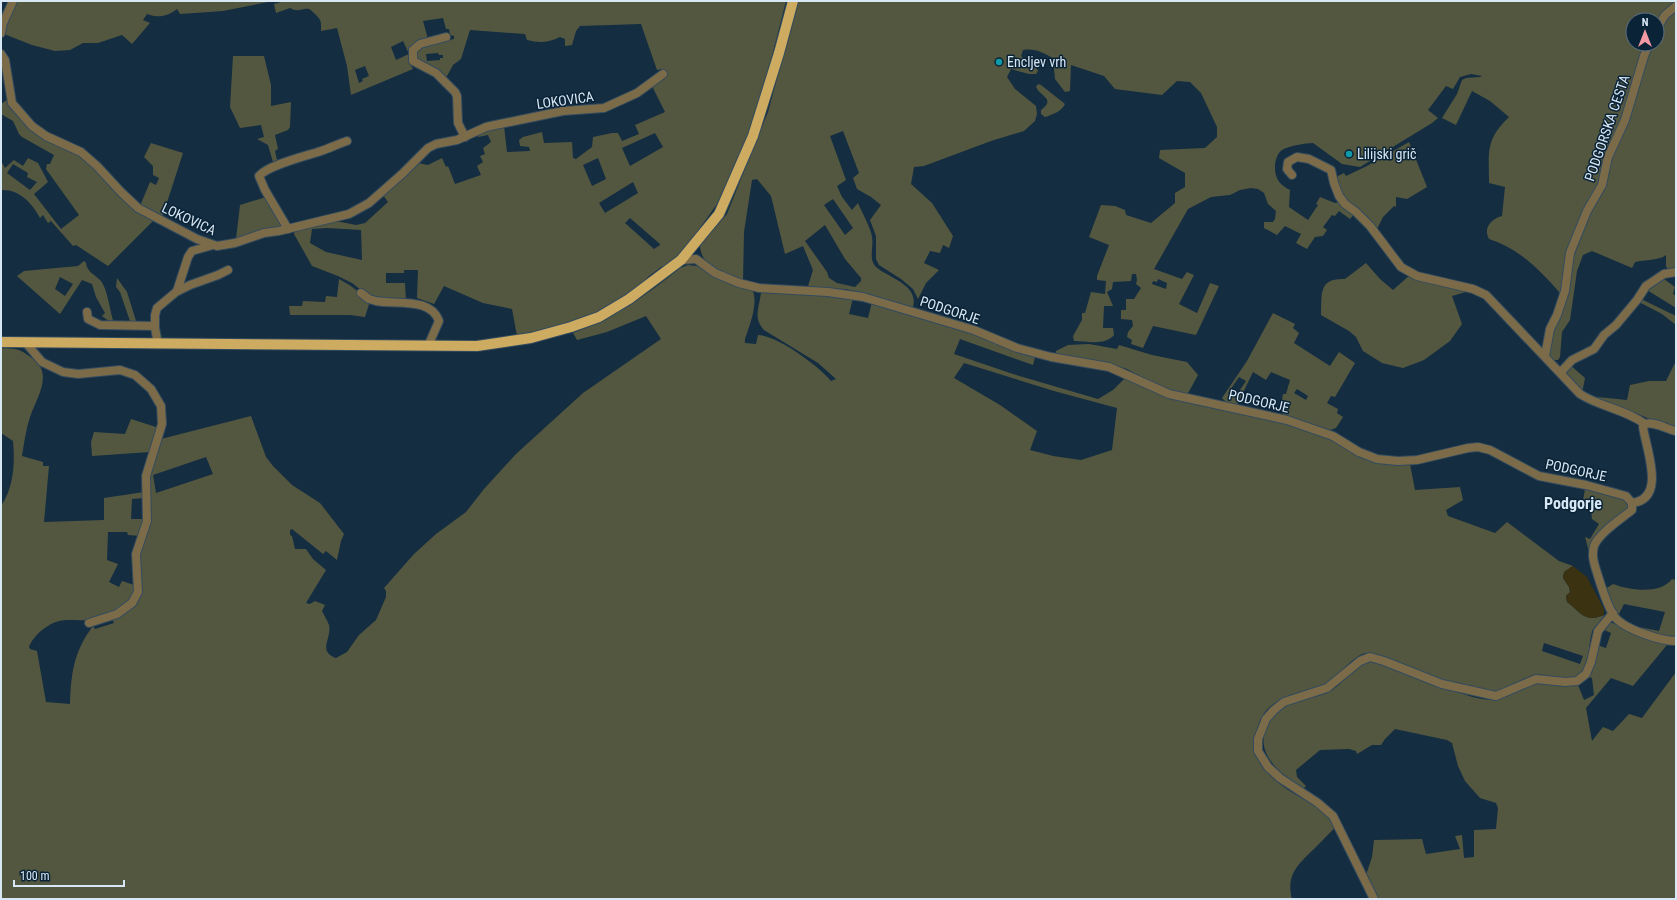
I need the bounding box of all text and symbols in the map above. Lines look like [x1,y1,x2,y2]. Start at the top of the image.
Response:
north arrow [1625,12,1665,52]
text: N [1642,16,1649,29]
place label: Encljev vrh [1007,54,1066,70]
marker: Encljev vrh [994,57,1004,67]
street label: PODGORSKA CESTA [1581,73,1633,183]
street label: LOKOVICA [535,88,595,112]
place label: Lilijski grič [1357,146,1416,162]
marker: Lilijski grič [1344,149,1354,159]
street label: LOKOVICA [159,200,219,238]
street label: PODGORJE [918,293,982,327]
street label: PODGORJE [1227,386,1291,416]
street label: PODGORJE [1544,456,1608,484]
district label: Podgorje [1544,494,1602,513]
scale bar [14,862,124,888]
text: 100 m [20,869,50,883]

